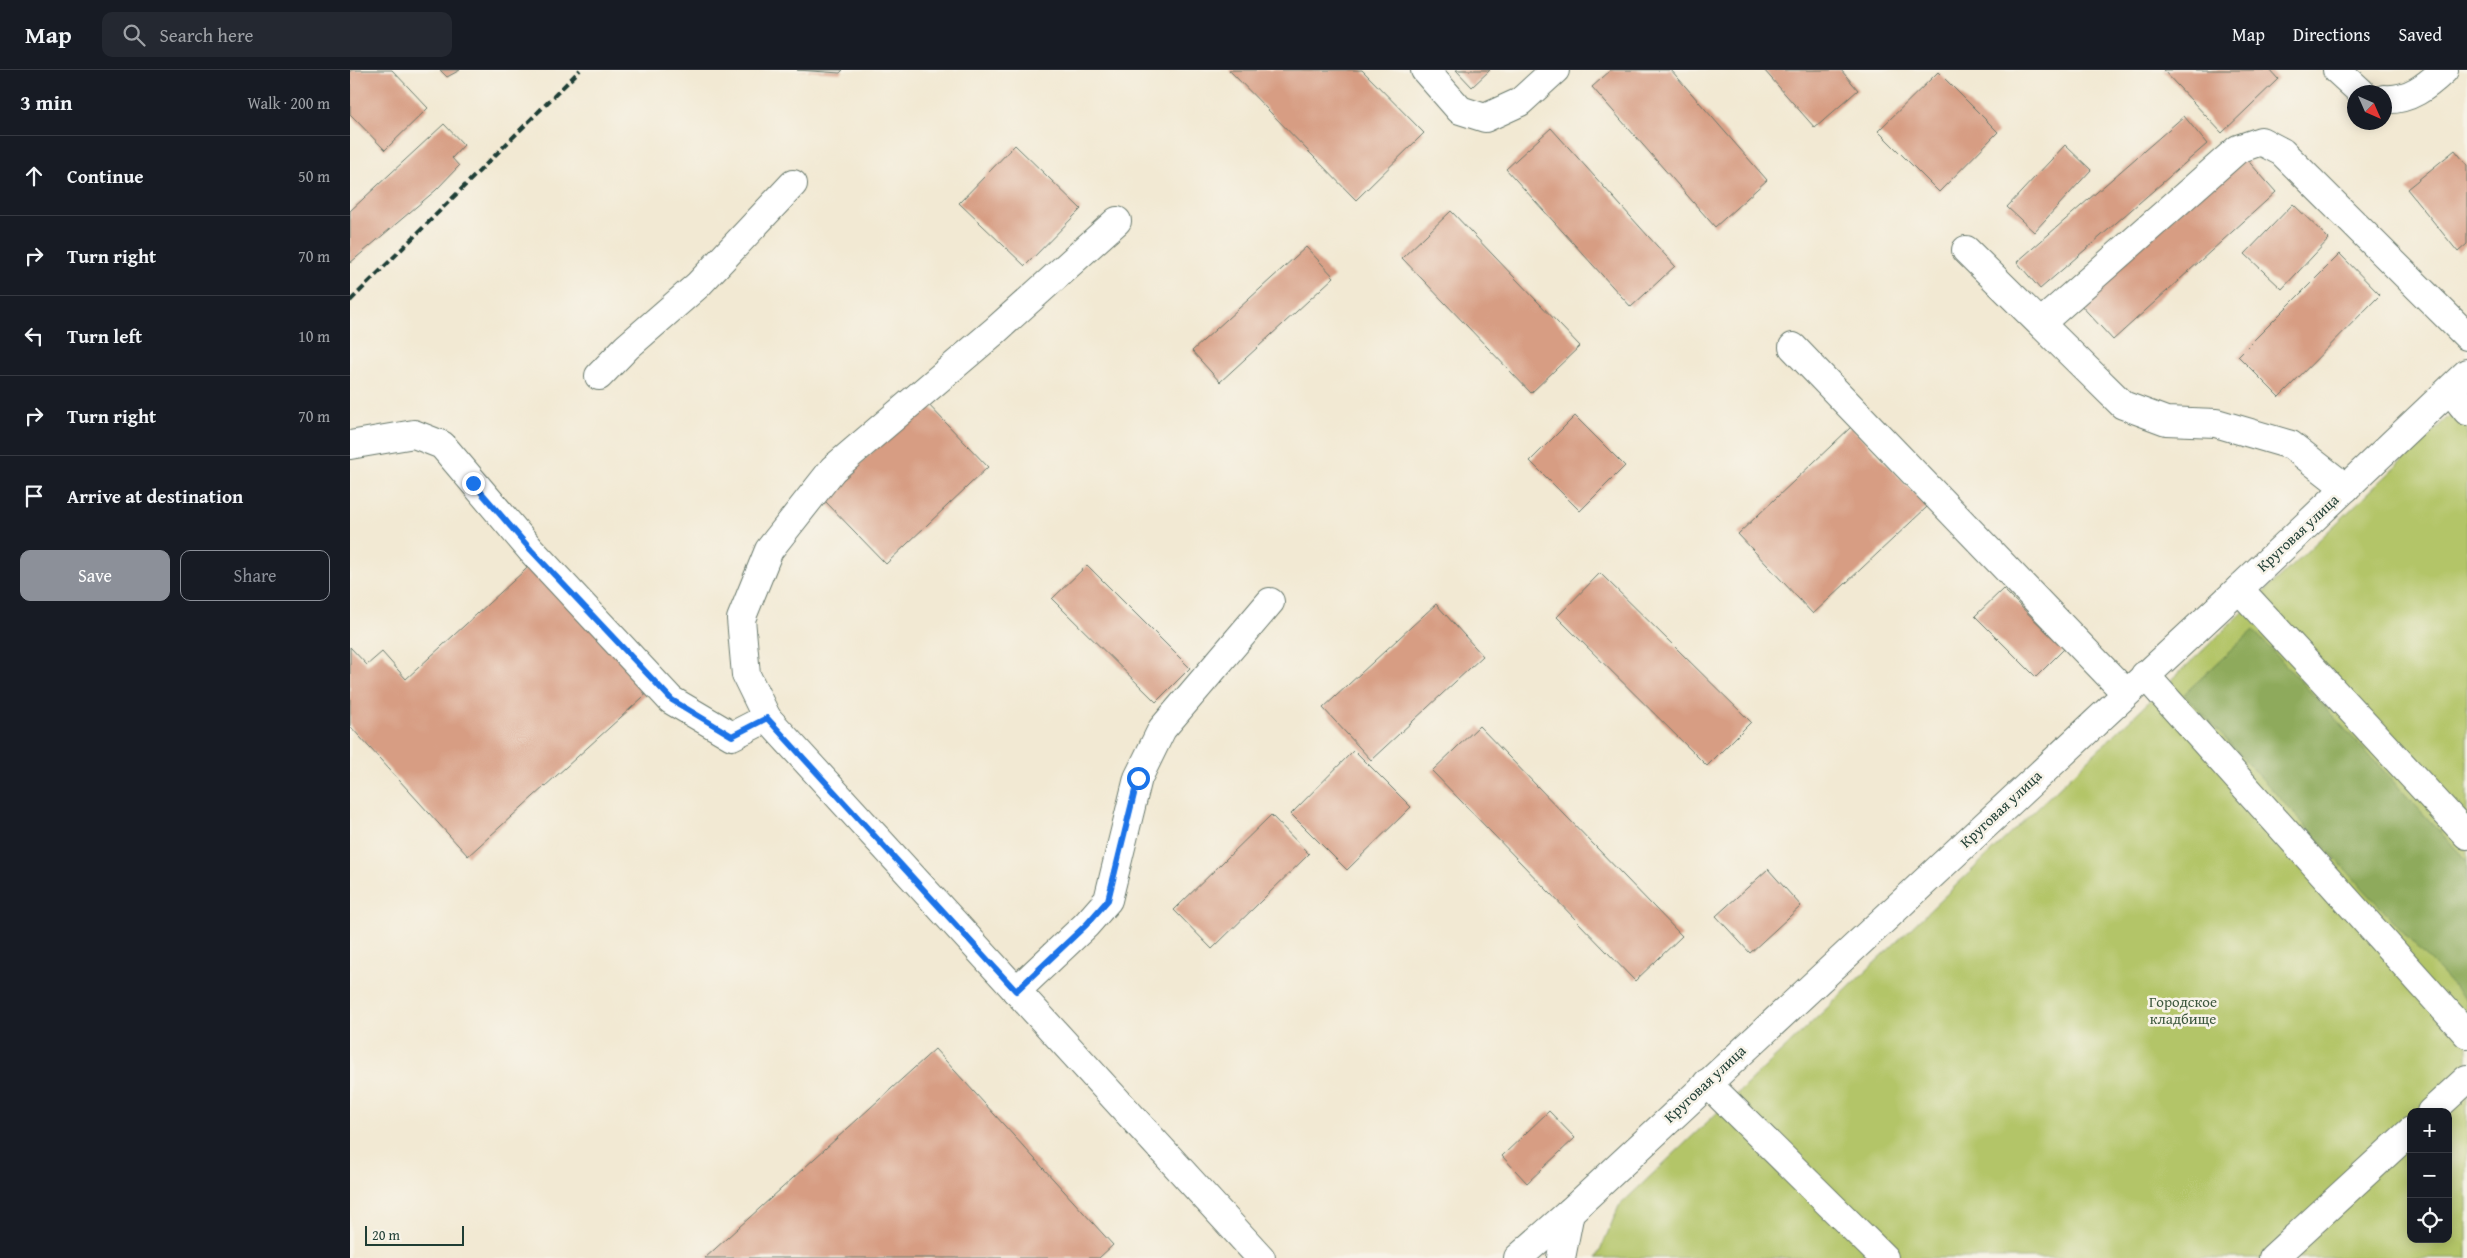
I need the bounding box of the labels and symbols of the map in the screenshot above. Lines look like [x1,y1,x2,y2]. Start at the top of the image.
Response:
north arrow [2347,85,2392,130]
route end [462,472,485,495]
street label: Круговая улица [2252,489,2344,576]
street label: Круговая улица [1955,765,2047,852]
route start [1127,767,1150,790]
park label: Городское кладбище [2149,991,2217,1029]
street label: Круговая улица [1659,1040,1751,1127]
scale bar [365,1223,464,1246]

